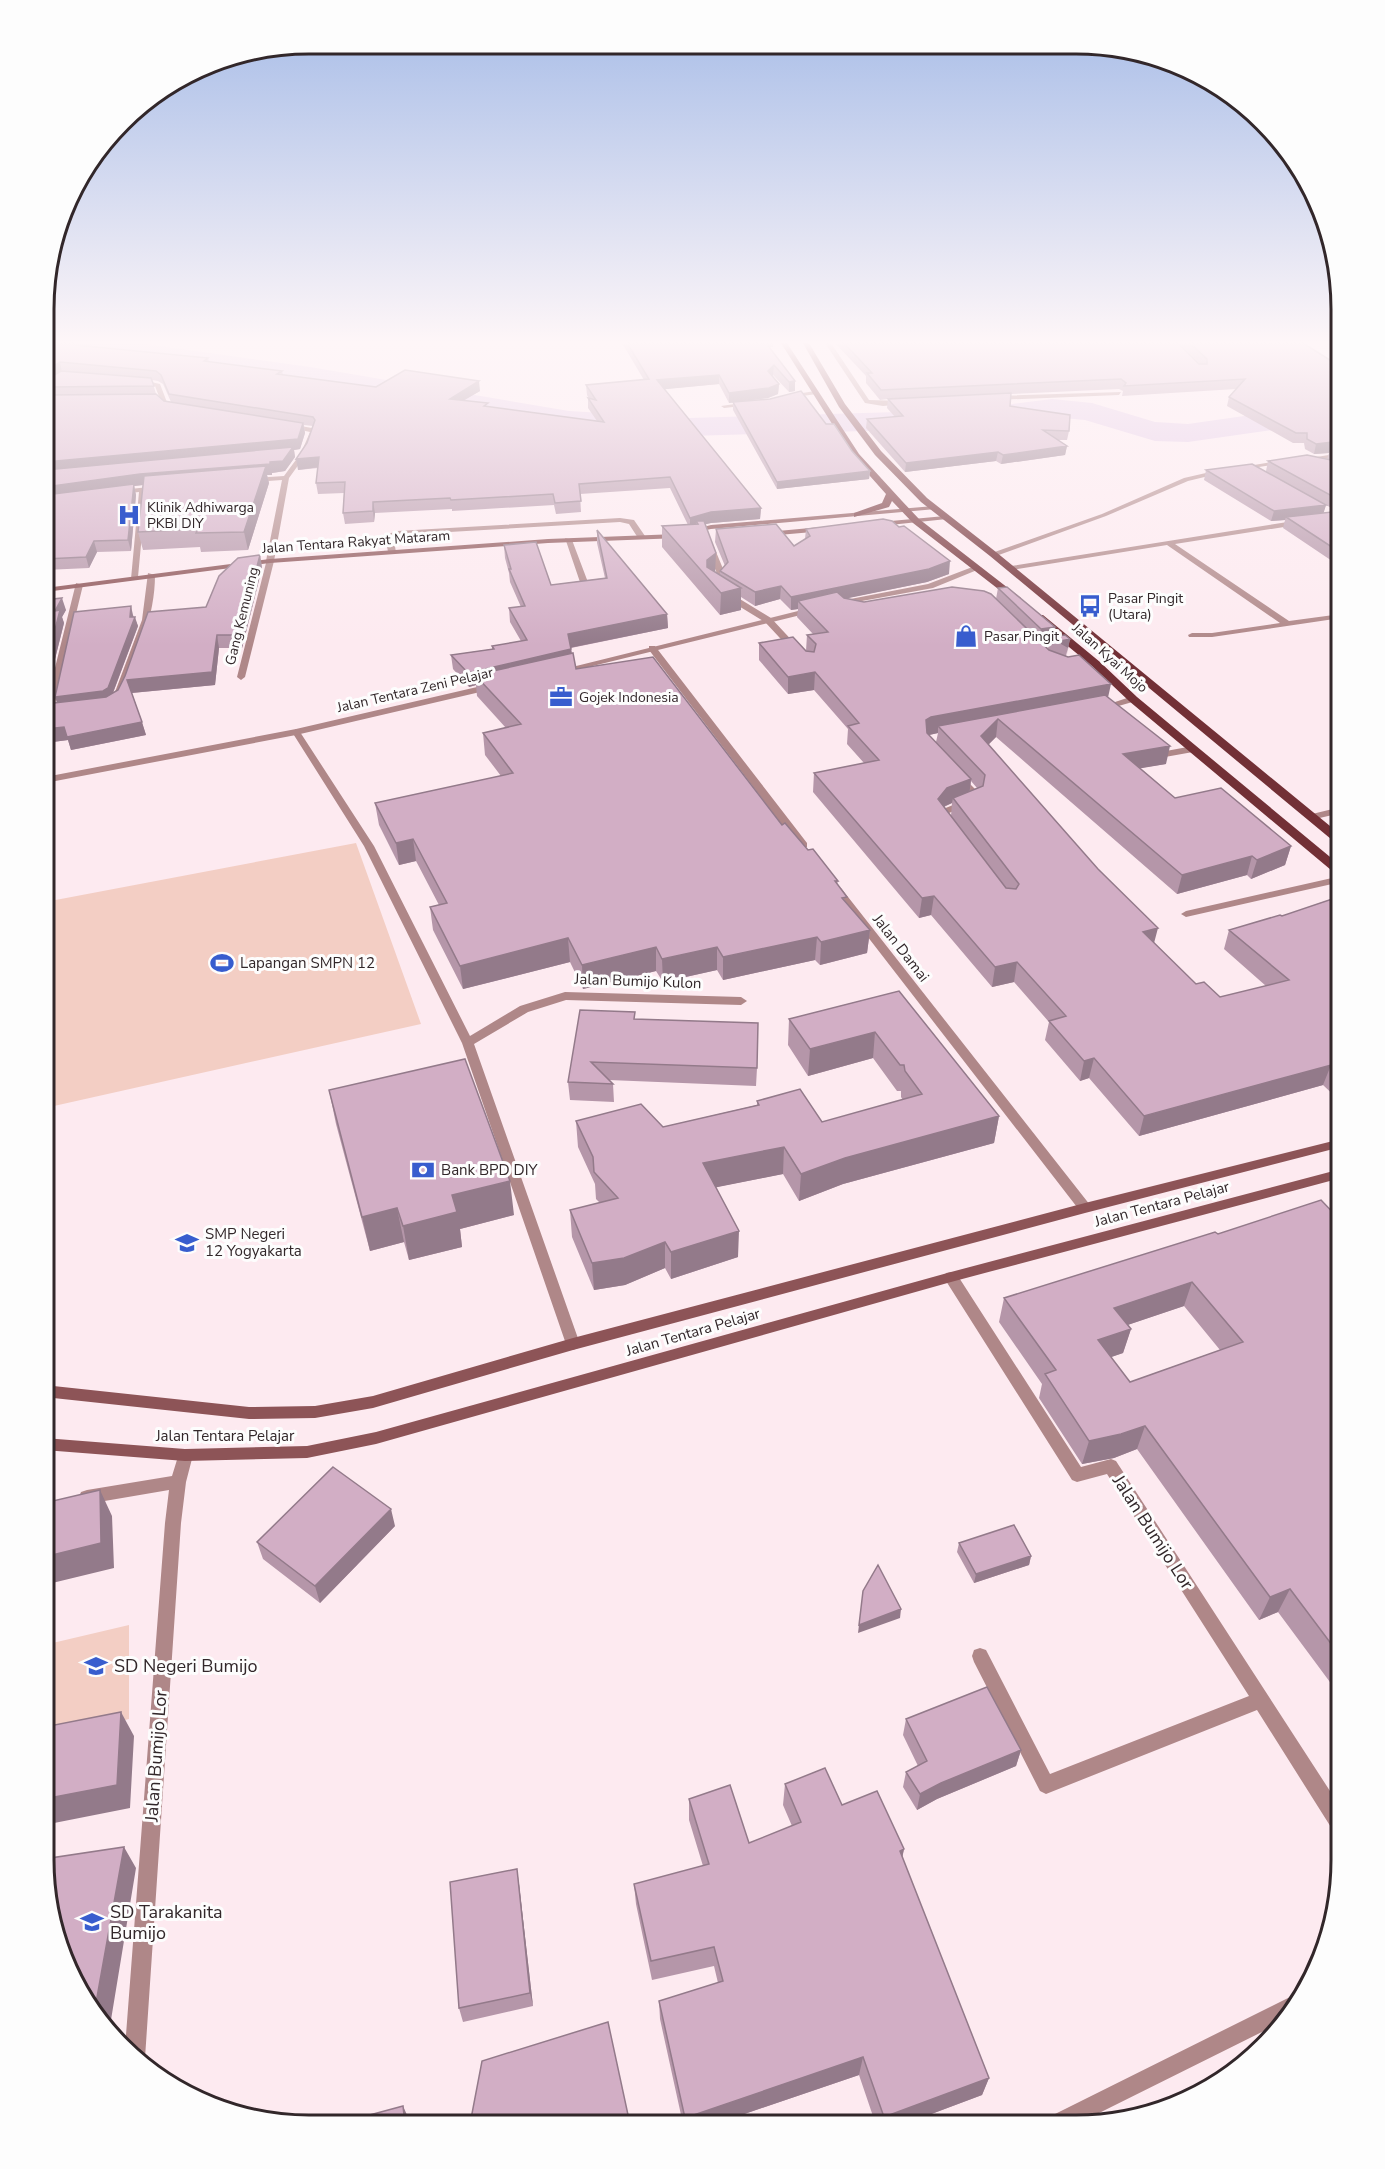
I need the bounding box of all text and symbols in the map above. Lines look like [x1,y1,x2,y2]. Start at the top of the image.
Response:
place label: Klinik Adhiwarga PKBI DIY [147,498,254,533]
hospital icon: Klinik Adhiwarga PKBI DIY [116,502,142,528]
street label: Jalan Tentara Rakyat Mataram [260,526,451,558]
street label: Gang Kemuning [221,565,263,667]
place label: Pasar Pingit (Utara) [1108,589,1183,624]
bus stop icon: Pasar Pingit (Utara) [1077,593,1103,619]
street label: Jalan Kyai Mojo [1067,618,1152,697]
shop icon: Pasar Pingit [953,623,979,649]
place label: Pasar Pingit [984,627,1059,646]
street label: Jalan Tentara Zeni Pelajar [334,663,495,717]
office icon: Gojek Indonesia [548,684,574,710]
place label: Gojek Indonesia [579,688,679,707]
street label: Jalan Damai [868,909,934,986]
sports icon: Lapangan SMPN 12 [209,950,235,976]
place label: Lapangan SMPN 12 [240,953,375,973]
street label: Jalan Bumijo Kulon [573,969,702,993]
bank icon: Bank BPD DIY [410,1157,436,1183]
place label: Bank BPD DIY [441,1160,539,1180]
street label: Jalan Tentara Pelajar [1091,1176,1232,1232]
place label: SMP Negeri 12 Yogyakarta [205,1224,302,1261]
school or university icon: SMP Negeri 12 Yogyakarta [174,1230,200,1256]
street label: Jalan Tentara Pelajar [623,1303,763,1361]
street label: Jalan Tentara Pelajar [155,1426,295,1446]
street label: Jalan Bumijo Lor [1106,1469,1199,1594]
school or university icon: SD Negeri Bumijo [83,1653,109,1679]
place label: SD Negeri Bumijo [114,1654,257,1678]
street label: Jalan Bumijo Lor [139,1689,173,1824]
place label: SD Tarakanita Bumijo [110,1900,223,1945]
school or university icon: SD Tarakanita Bumijo [79,1909,105,1935]

